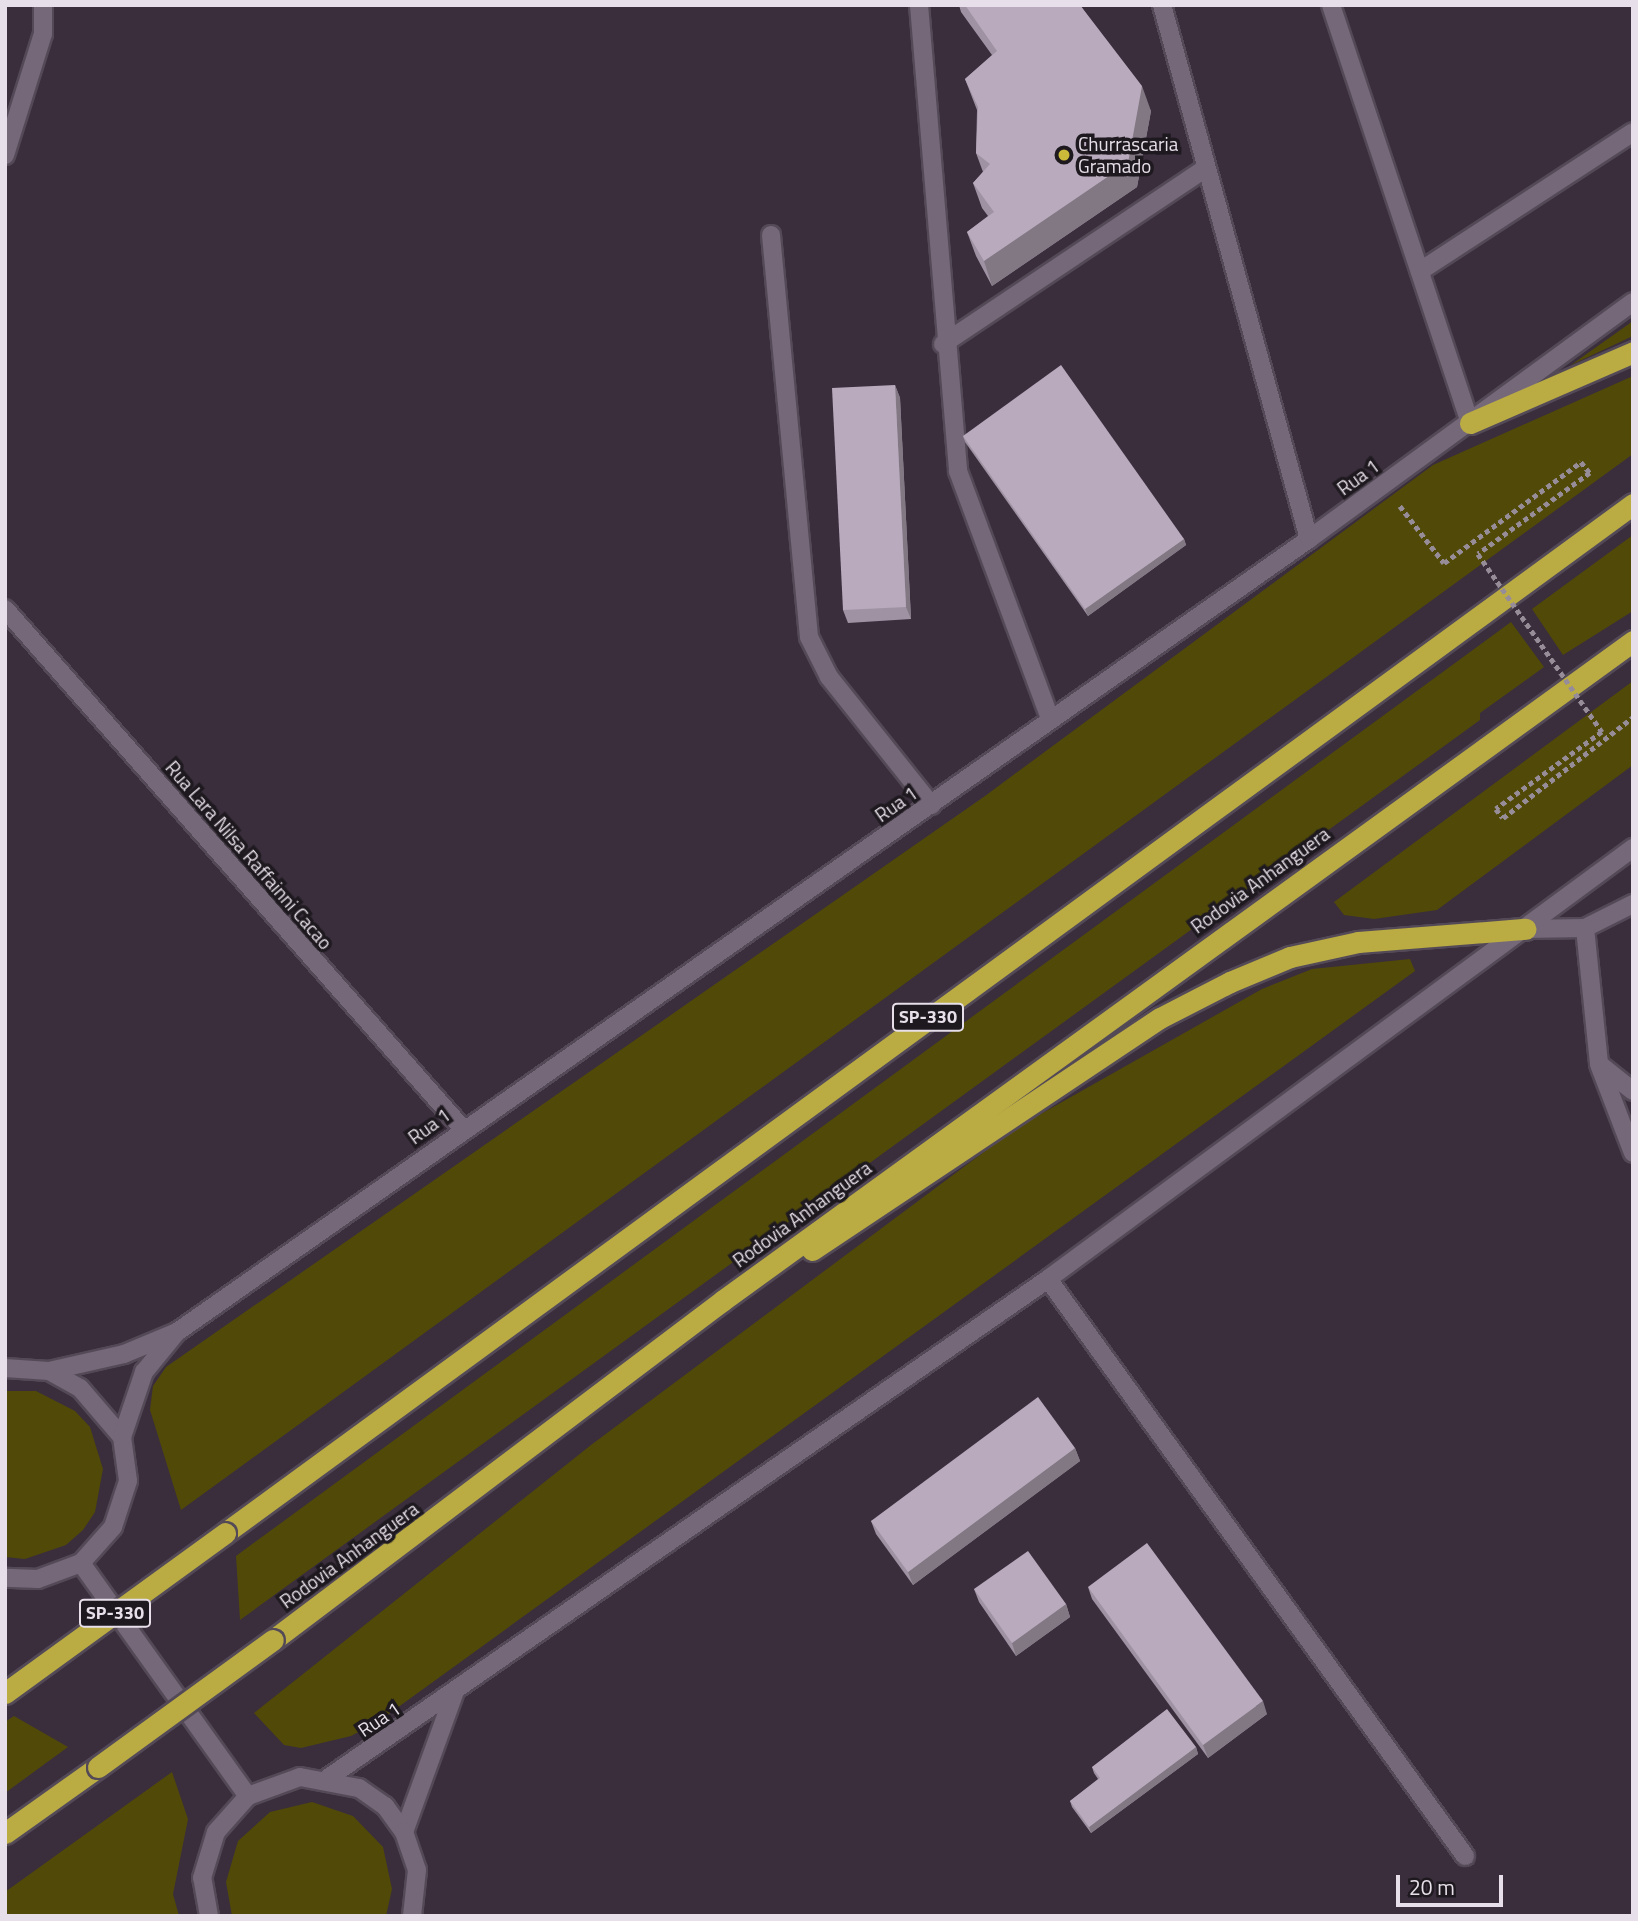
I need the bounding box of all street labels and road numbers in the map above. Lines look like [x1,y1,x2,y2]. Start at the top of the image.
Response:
street label: Rua 1 [1333,454,1383,500]
street label: Rua Lara Nilsa Raffainni Cacao [161,756,337,954]
street label: Rua 1 [871,781,921,827]
street label: Rodovia Anhanguera [1186,822,1334,938]
road number: SP-330 [891,1002,965,1032]
street label: Rua 1 [404,1103,454,1149]
street label: Rodovia Anhanguera [728,1156,876,1272]
street label: Rodovia Anhanguera [275,1497,423,1613]
road number: SP-330 [78,1598,152,1628]
street label: Rua 1 [354,1697,404,1741]

